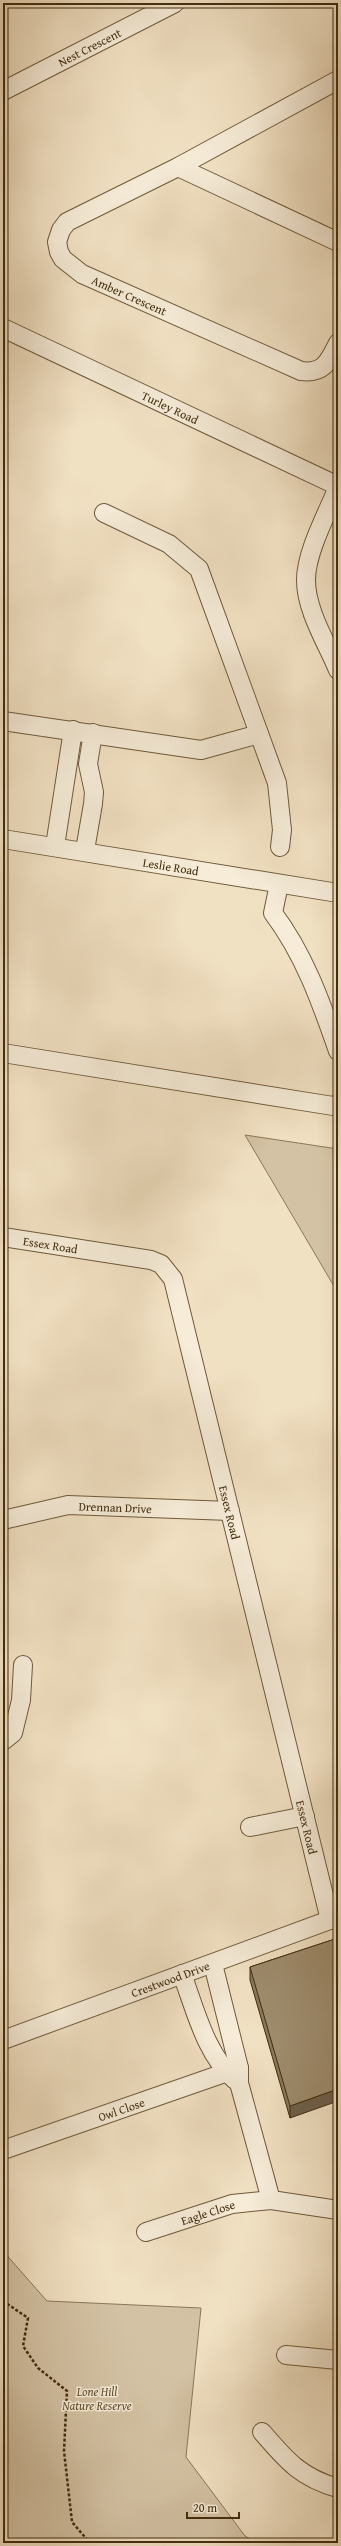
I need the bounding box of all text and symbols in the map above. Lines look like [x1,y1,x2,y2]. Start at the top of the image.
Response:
street label: Nest Crescent [55,23,125,70]
street label: Amber Crescent [89,271,170,319]
street label: Turley Road [139,386,202,428]
street label: Leslie Road [142,853,201,879]
street label: Essex Road [22,1232,79,1257]
street label: Essex Road [215,1484,245,1542]
street label: Drennan Drive [78,1497,153,1517]
street label: Essex Road [292,1798,322,1856]
street label: Crestwood Drive [128,1956,212,2001]
street label: Owl Close [95,2093,147,2125]
street label: Eagle Close [179,2195,237,2229]
park label: Lone Hill Nature Reserve [62,2383,132,2414]
scale bar [187,2494,239,2520]
text: 20 m [193,2499,217,2516]

